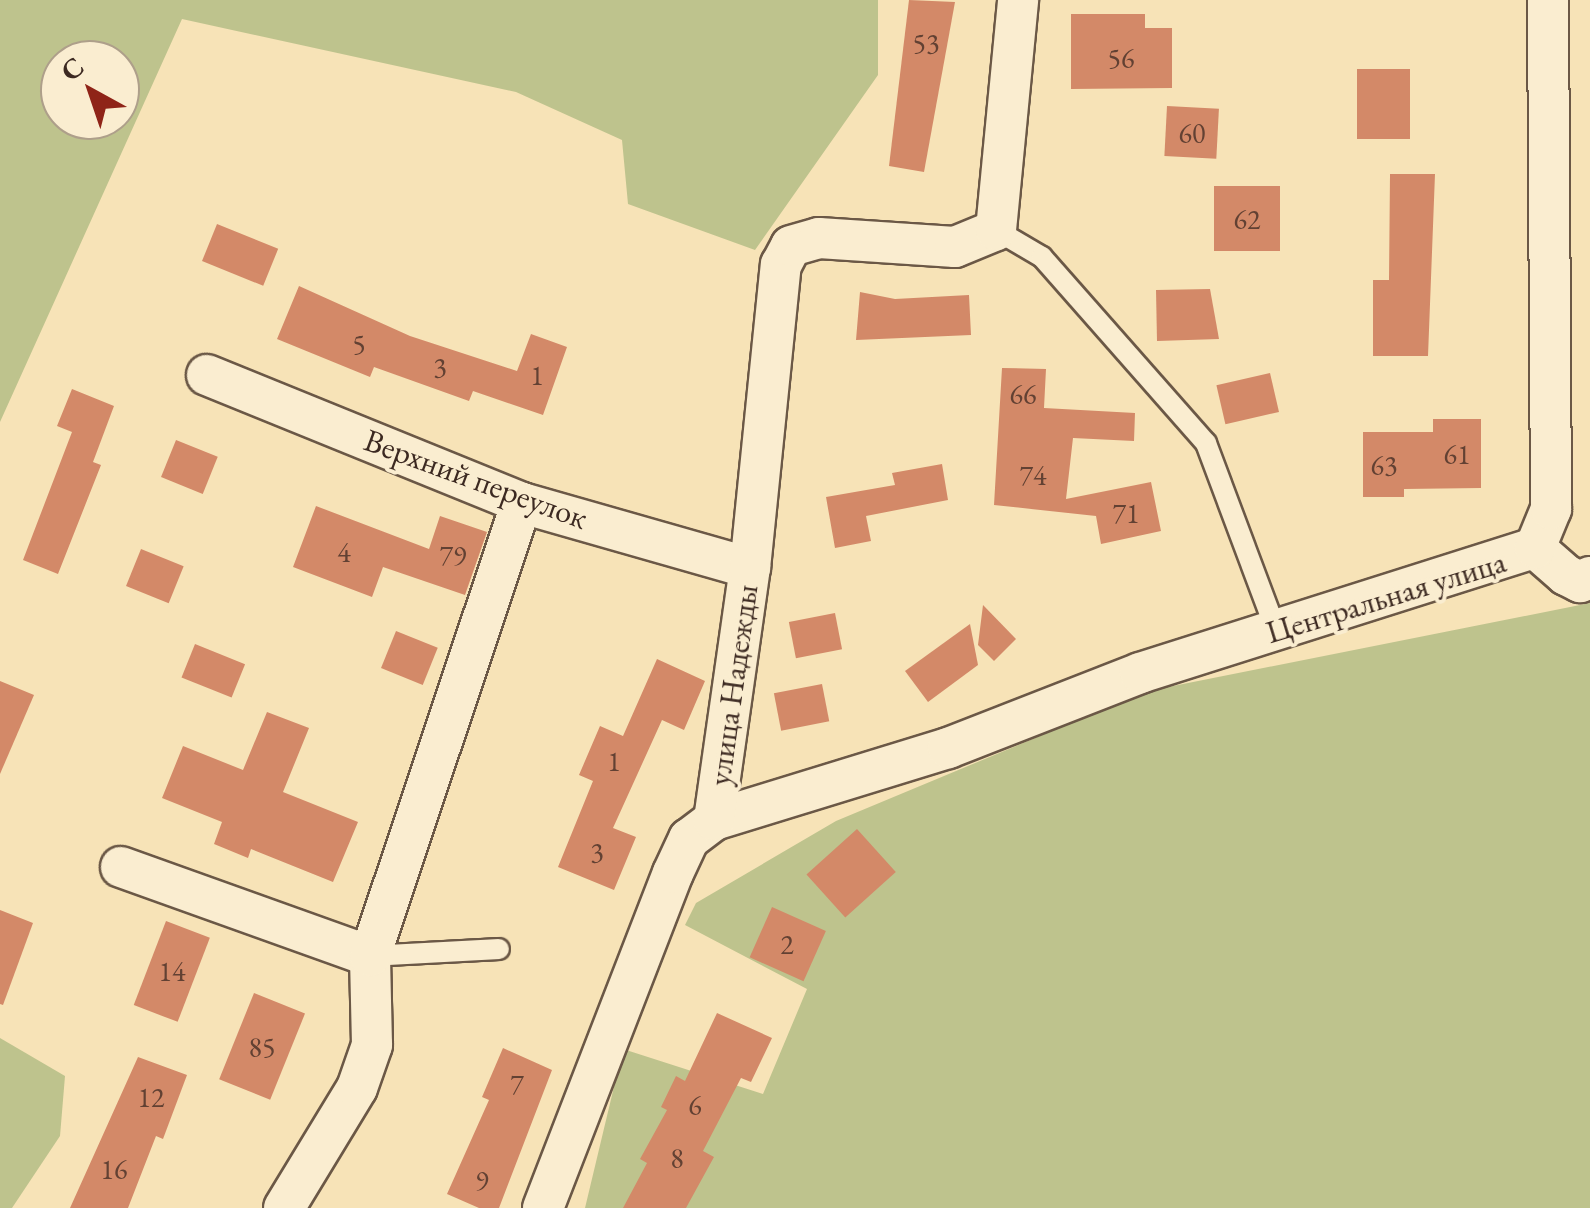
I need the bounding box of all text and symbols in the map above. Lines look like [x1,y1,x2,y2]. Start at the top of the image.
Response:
house number: 53 [913,26,939,60]
north arrow [40,40,140,140]
house number: 56 [1108,41,1134,75]
text: С [53,48,91,89]
house number: 60 [1179,116,1205,150]
house number: 62 [1234,202,1260,236]
house number: 5 [352,327,366,361]
house number: 3 [433,350,447,384]
house number: 1 [530,358,544,392]
house number: 66 [1010,377,1036,411]
street label: Верхний переулок [359,421,593,537]
house number: 61 [1444,437,1470,471]
house number: 63 [1371,448,1397,482]
house number: 74 [1020,458,1046,492]
house number: 71 [1113,496,1139,530]
house number: 4 [337,535,351,569]
house number: 79 [440,538,466,572]
street label: Центральная улица [1262,542,1510,652]
street label: улица Надежды [700,582,766,788]
house number: 1 [607,744,621,778]
house number: 3 [590,835,604,869]
house number: 2 [780,927,794,961]
house number: 14 [159,954,185,988]
house number: 85 [249,1030,275,1064]
house number: 7 [510,1067,524,1101]
house number: 12 [138,1080,164,1114]
house number: 6 [688,1088,702,1122]
house number: 8 [670,1141,684,1175]
house number: 16 [101,1152,127,1186]
house number: 9 [475,1163,489,1197]

